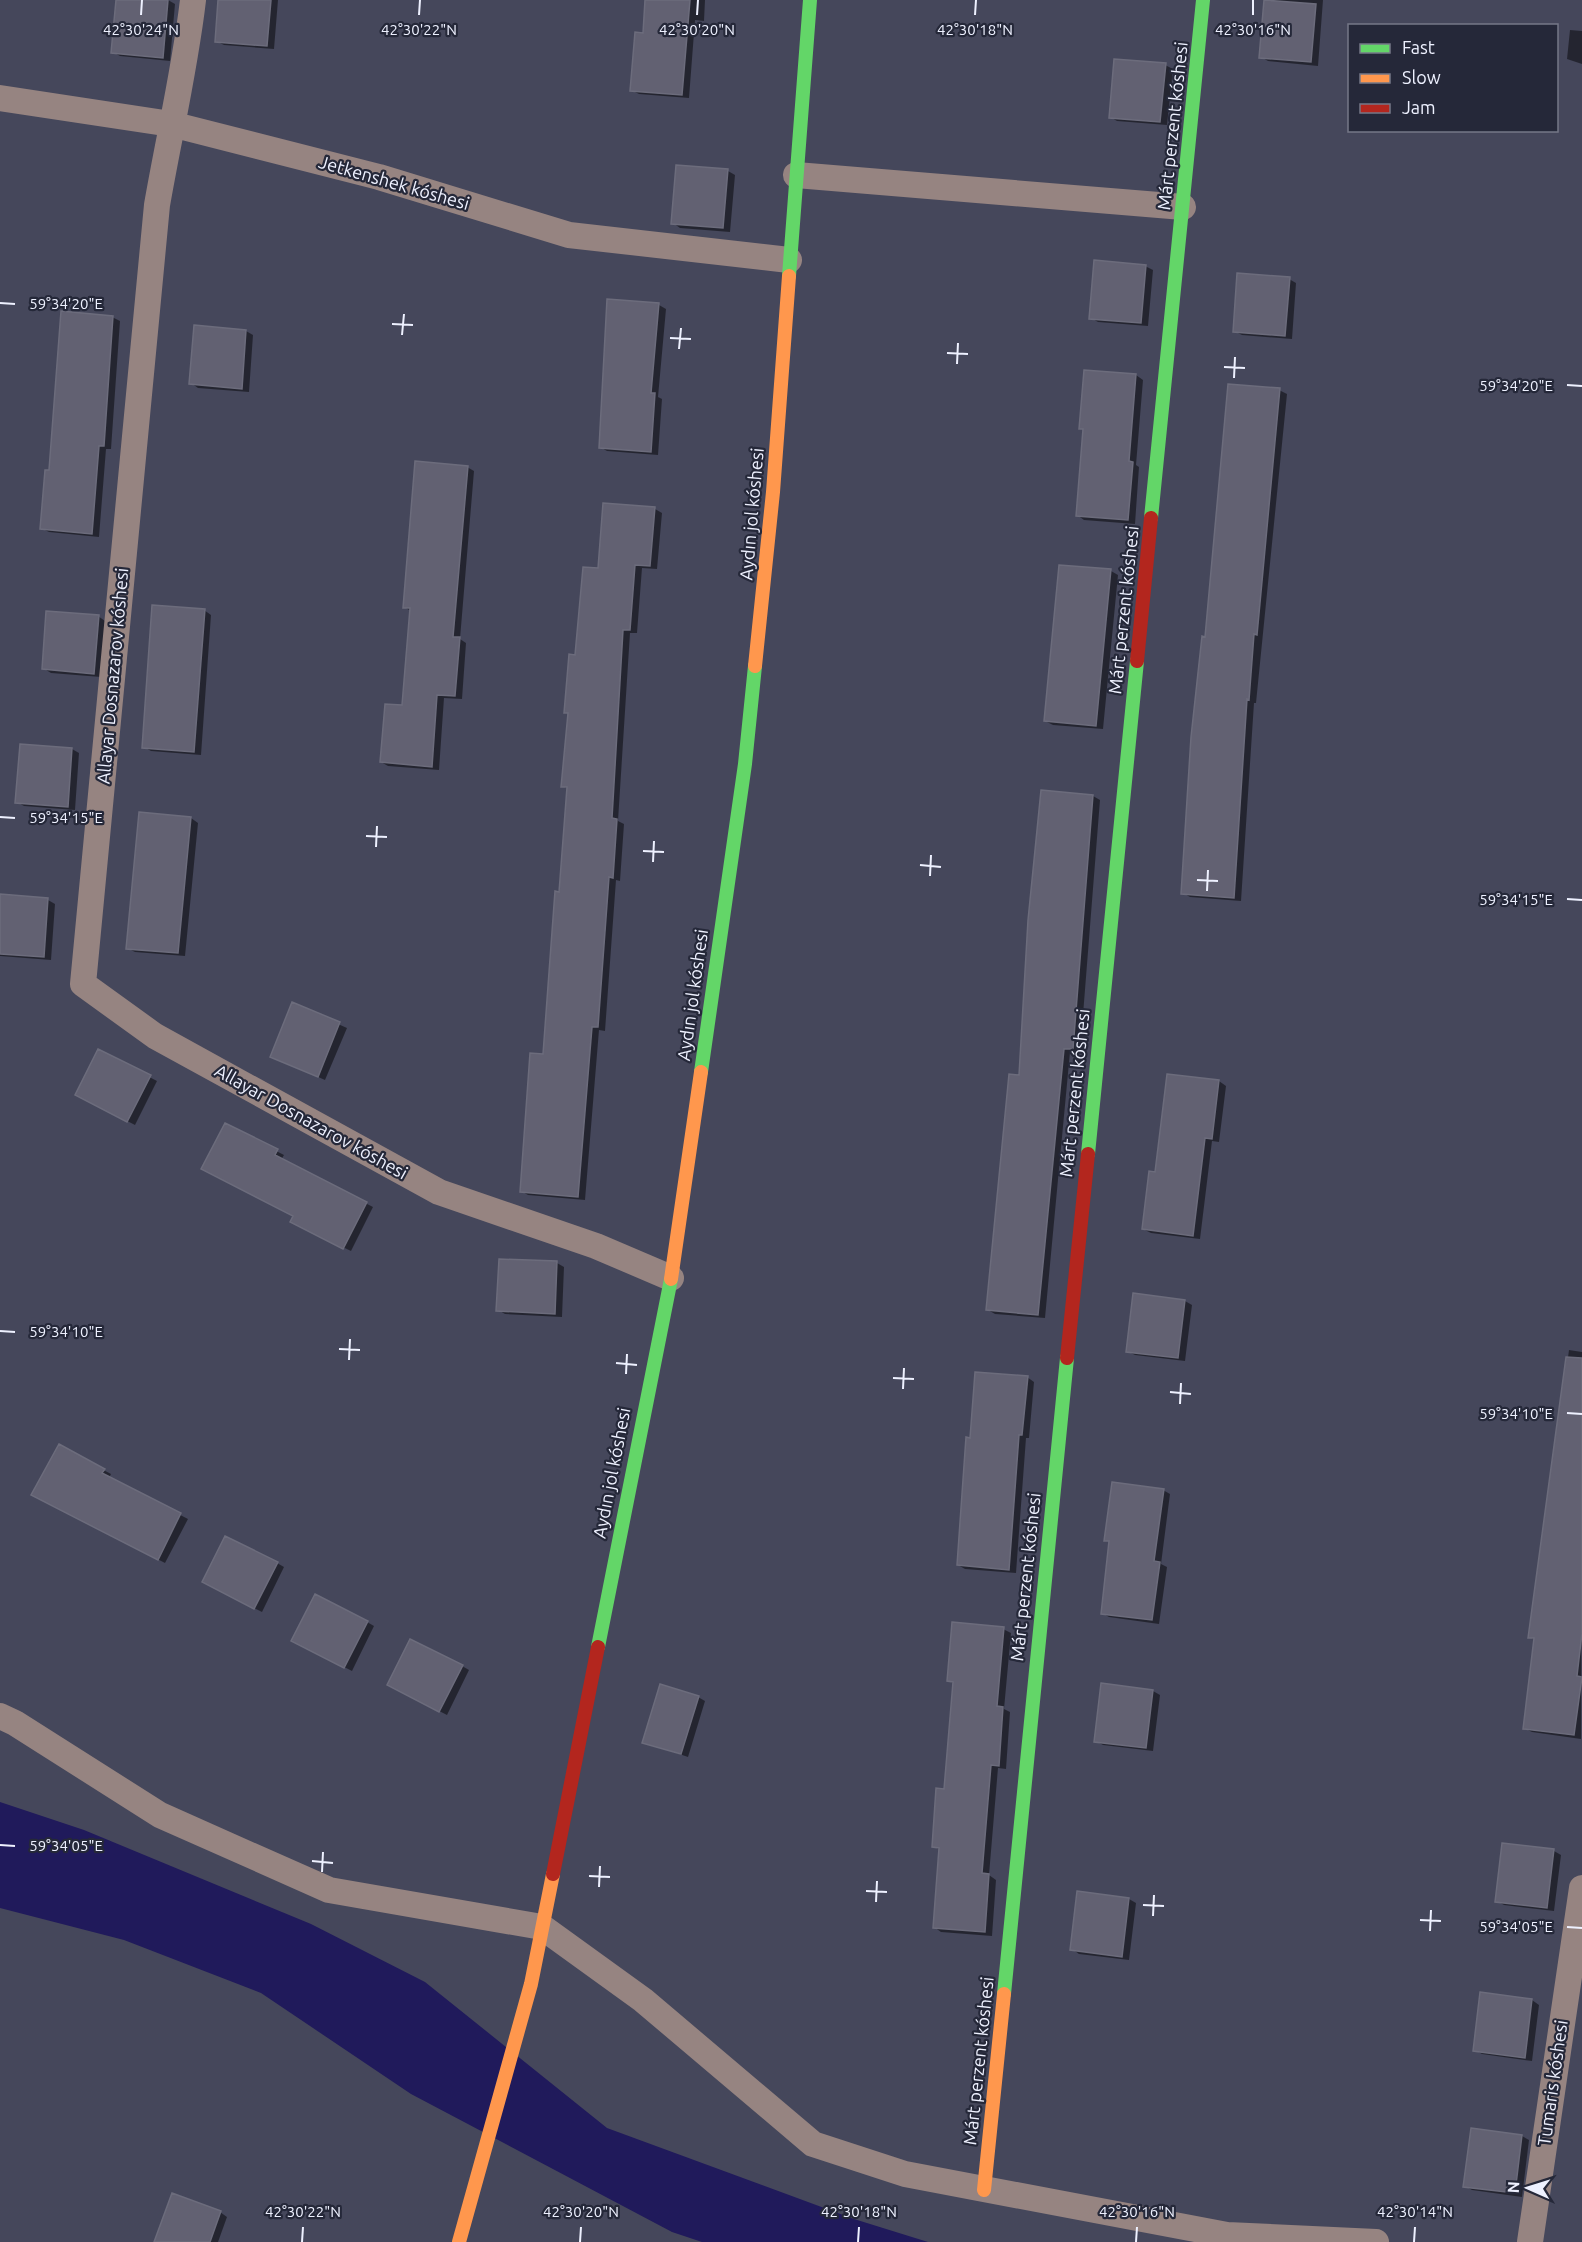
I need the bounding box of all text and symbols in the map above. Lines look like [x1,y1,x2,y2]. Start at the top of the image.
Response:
text: 42°30'24"N [103,21,179,38]
text: 42°30'22"N [381,21,457,38]
text: 42°30'20"N [659,21,735,38]
text: 42°30'18"N [937,21,1013,38]
text: 42°30'16"N [1215,21,1291,38]
legend [1348,24,1558,132]
text: Fast [1402,37,1435,57]
street label: Márt perzent kóshesi [1153,41,1191,211]
text: Slow [1402,67,1441,87]
text: Jam [1402,97,1436,117]
street label: Jetkenshek kóshesi [317,151,472,213]
text: 59°34'20"E [29,295,103,312]
text: 59°34'20"E [1479,377,1553,394]
street label: Aydın jol kóshesi [735,447,767,581]
street label: Márt perzent kóshesi [1104,525,1142,695]
street label: Allayar Dosnazarov kóshesi [93,567,131,785]
text: 59°34'15"E [29,809,103,826]
text: 59°34'15"E [1479,891,1553,908]
street label: Aydın jol kóshesi [673,928,711,1062]
street label: Márt perzent kóshesi [1055,1008,1093,1178]
street label: Allayar Dosnazarov kóshesi [212,1060,411,1182]
text: 59°34'10"E [29,1323,103,1340]
text: 59°34'10"E [1479,1405,1553,1422]
street label: Aydın jol kóshesi [589,1406,634,1540]
street label: Márt perzent kóshesi [1006,1492,1044,1662]
text: 59°34'05"E [29,1837,103,1854]
text: 59°34'05"E [1479,1918,1553,1935]
street label: Márt perzent kóshesi [959,1976,997,2146]
street label: Tumaris kóshesi [1533,2019,1571,2147]
north arrow [1498,2158,1558,2218]
text: N [1504,2181,1522,2194]
text: 42°30'22"N [265,2203,341,2220]
text: 42°30'20"N [543,2203,619,2220]
text: 42°30'18"N [821,2203,897,2220]
text: 42°30'16"N [1099,2203,1175,2220]
text: 42°30'14"N [1377,2203,1453,2220]

